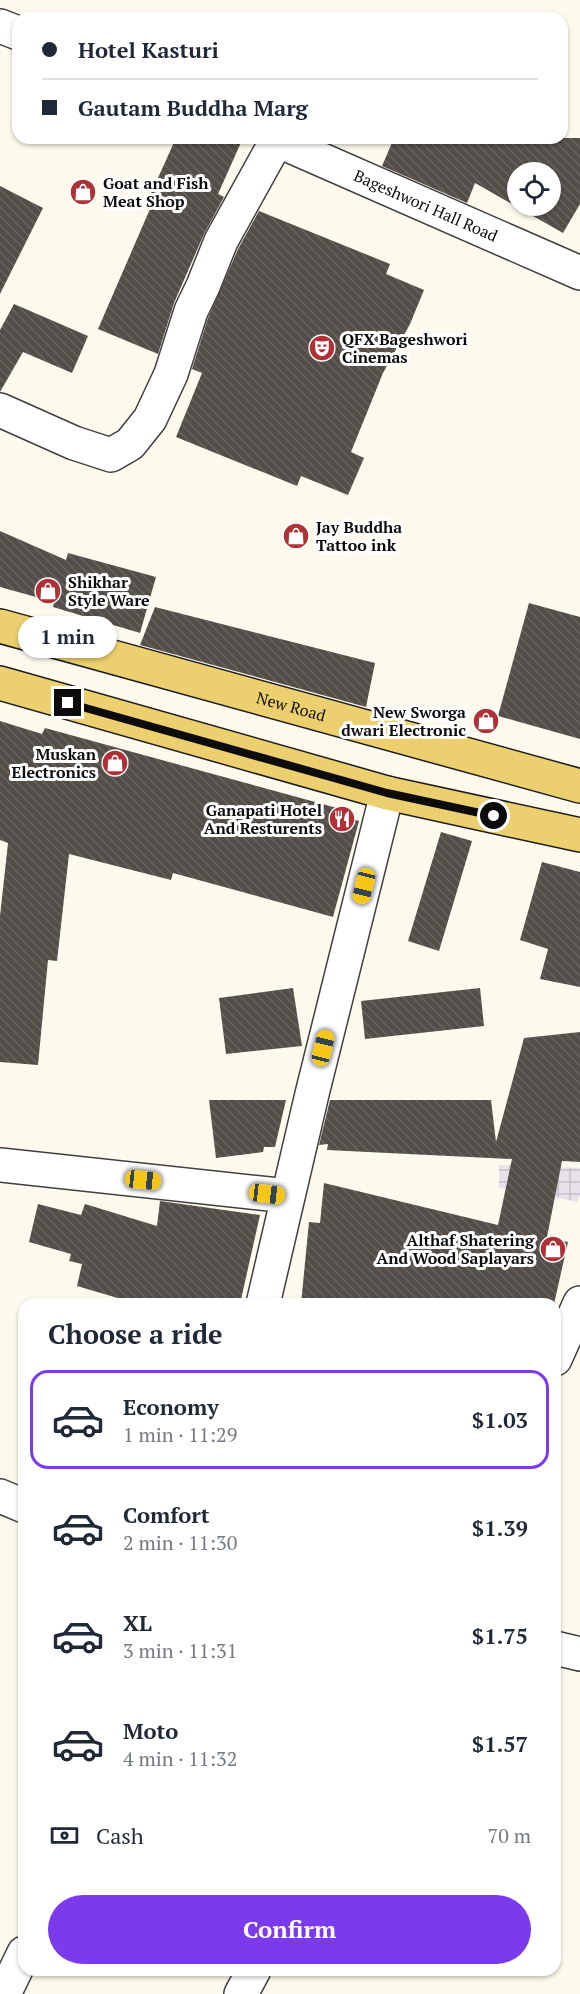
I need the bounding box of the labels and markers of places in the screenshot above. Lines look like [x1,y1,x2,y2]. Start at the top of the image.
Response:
place label: Goat and Fish Meat Shop [103,172,209,212]
shop icon: Goat and Fish Meat Shop [68,177,98,207]
place label: QFX Bageshwori Cinemas [342,328,468,368]
theatre icon: QFX Bageshwori Cinemas [307,333,337,363]
place label: Jay Buddha Tattoo ink [316,516,402,556]
shop icon: Jay Buddha Tattoo ink [281,521,311,551]
place label: Shikhar Style Ware [68,571,150,611]
shop icon: Shikhar Style Ware [33,576,63,606]
place label: New Sworga dwari Electronic [341,701,466,741]
shop icon: New Sworga dwari Electronic [471,706,501,736]
place label: Muskan Electronics [12,743,97,783]
shop icon: Muskan Electronics [100,748,130,778]
place label: Ganapati Hotel And Resturents [204,799,322,839]
restaurant icon: Ganapati Hotel And Resturents [327,804,357,834]
place label: Althaf Shatering And Wood Saplayars [377,1229,535,1269]
shop icon: Althaf Shatering And Wood Saplayars [538,1234,568,1264]

